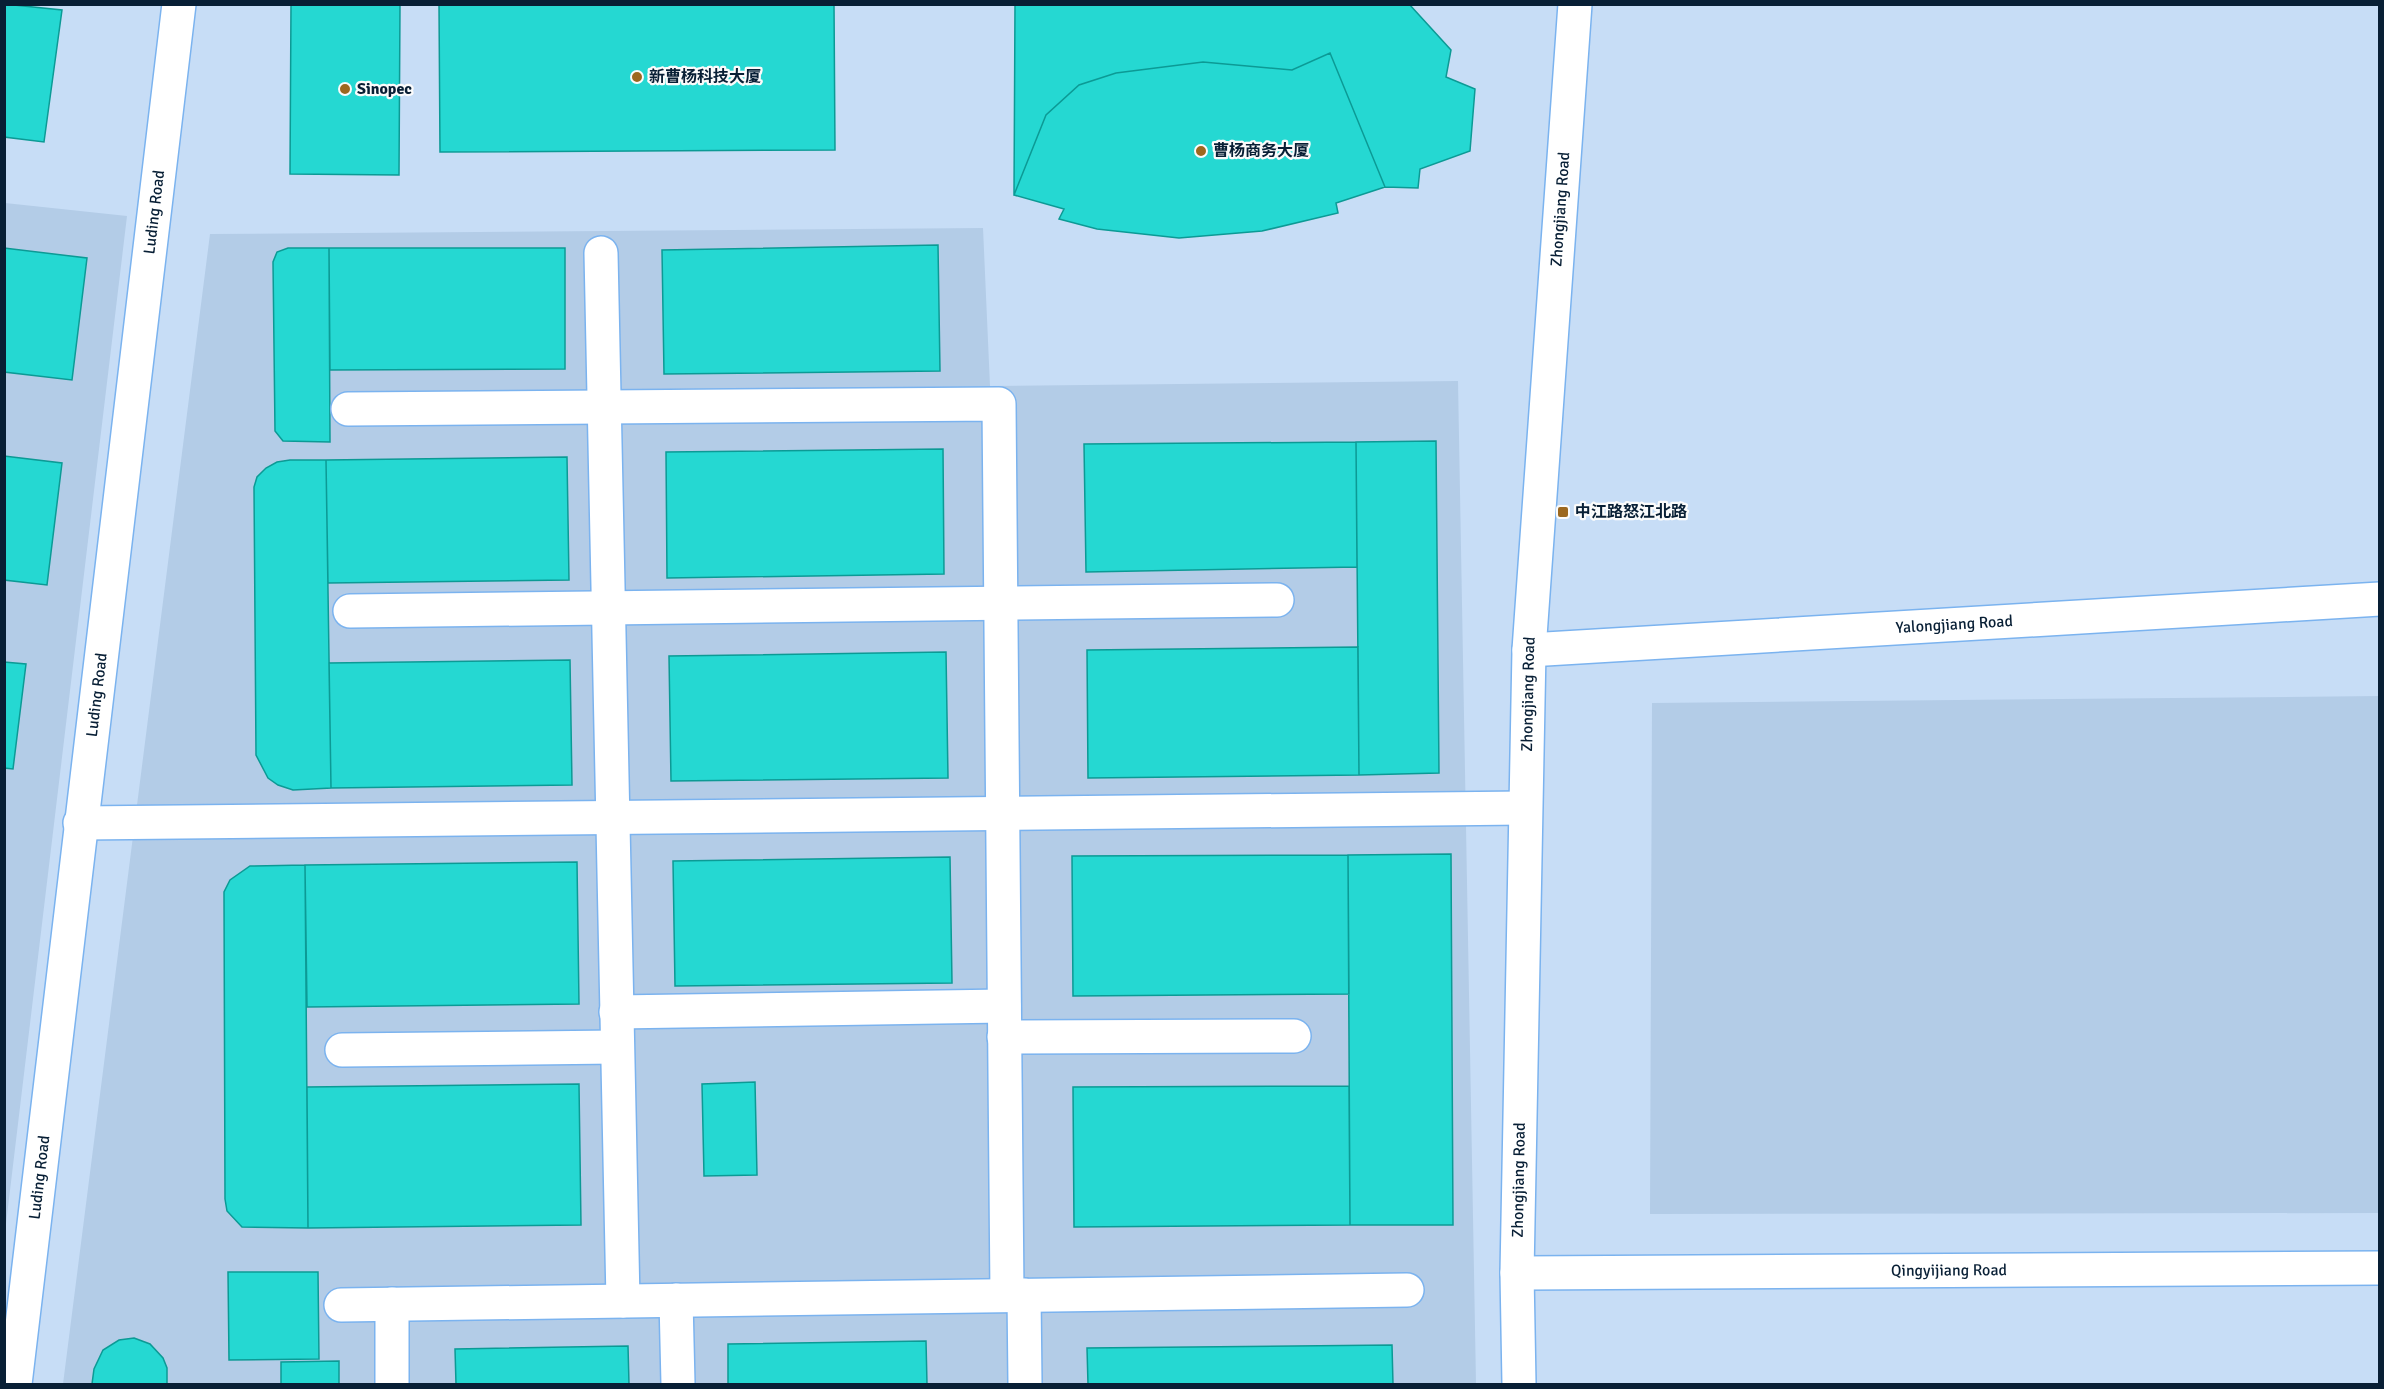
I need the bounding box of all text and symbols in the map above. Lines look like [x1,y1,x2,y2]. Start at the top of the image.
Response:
place label: 新曹杨科技大厦 [649,67,761,87]
marker: 新曹杨科技大厦 [630,70,644,84]
place label: Sinopec [357,79,412,99]
marker: Sinopec [338,82,352,96]
place label: 曹杨商务大厦 [1213,141,1309,161]
marker: 曹杨商务大厦 [1194,144,1208,158]
street label: Zhongjiang Road [1546,151,1574,267]
street label: Luding Road [139,169,169,255]
place label: 中江路怒江北路 [1575,502,1687,522]
marker: 中江路怒江北路 [1556,505,1570,519]
street label: Yalongjiang Road [1895,611,2013,638]
street label: Zhongjiang Road [1517,636,1540,752]
street label: Luding Road [82,652,112,738]
street label: Zhongjiang Road [1508,1122,1530,1238]
street label: Luding Road [25,1134,54,1221]
street label: Qingyijiang Road [1891,1260,2007,1281]

